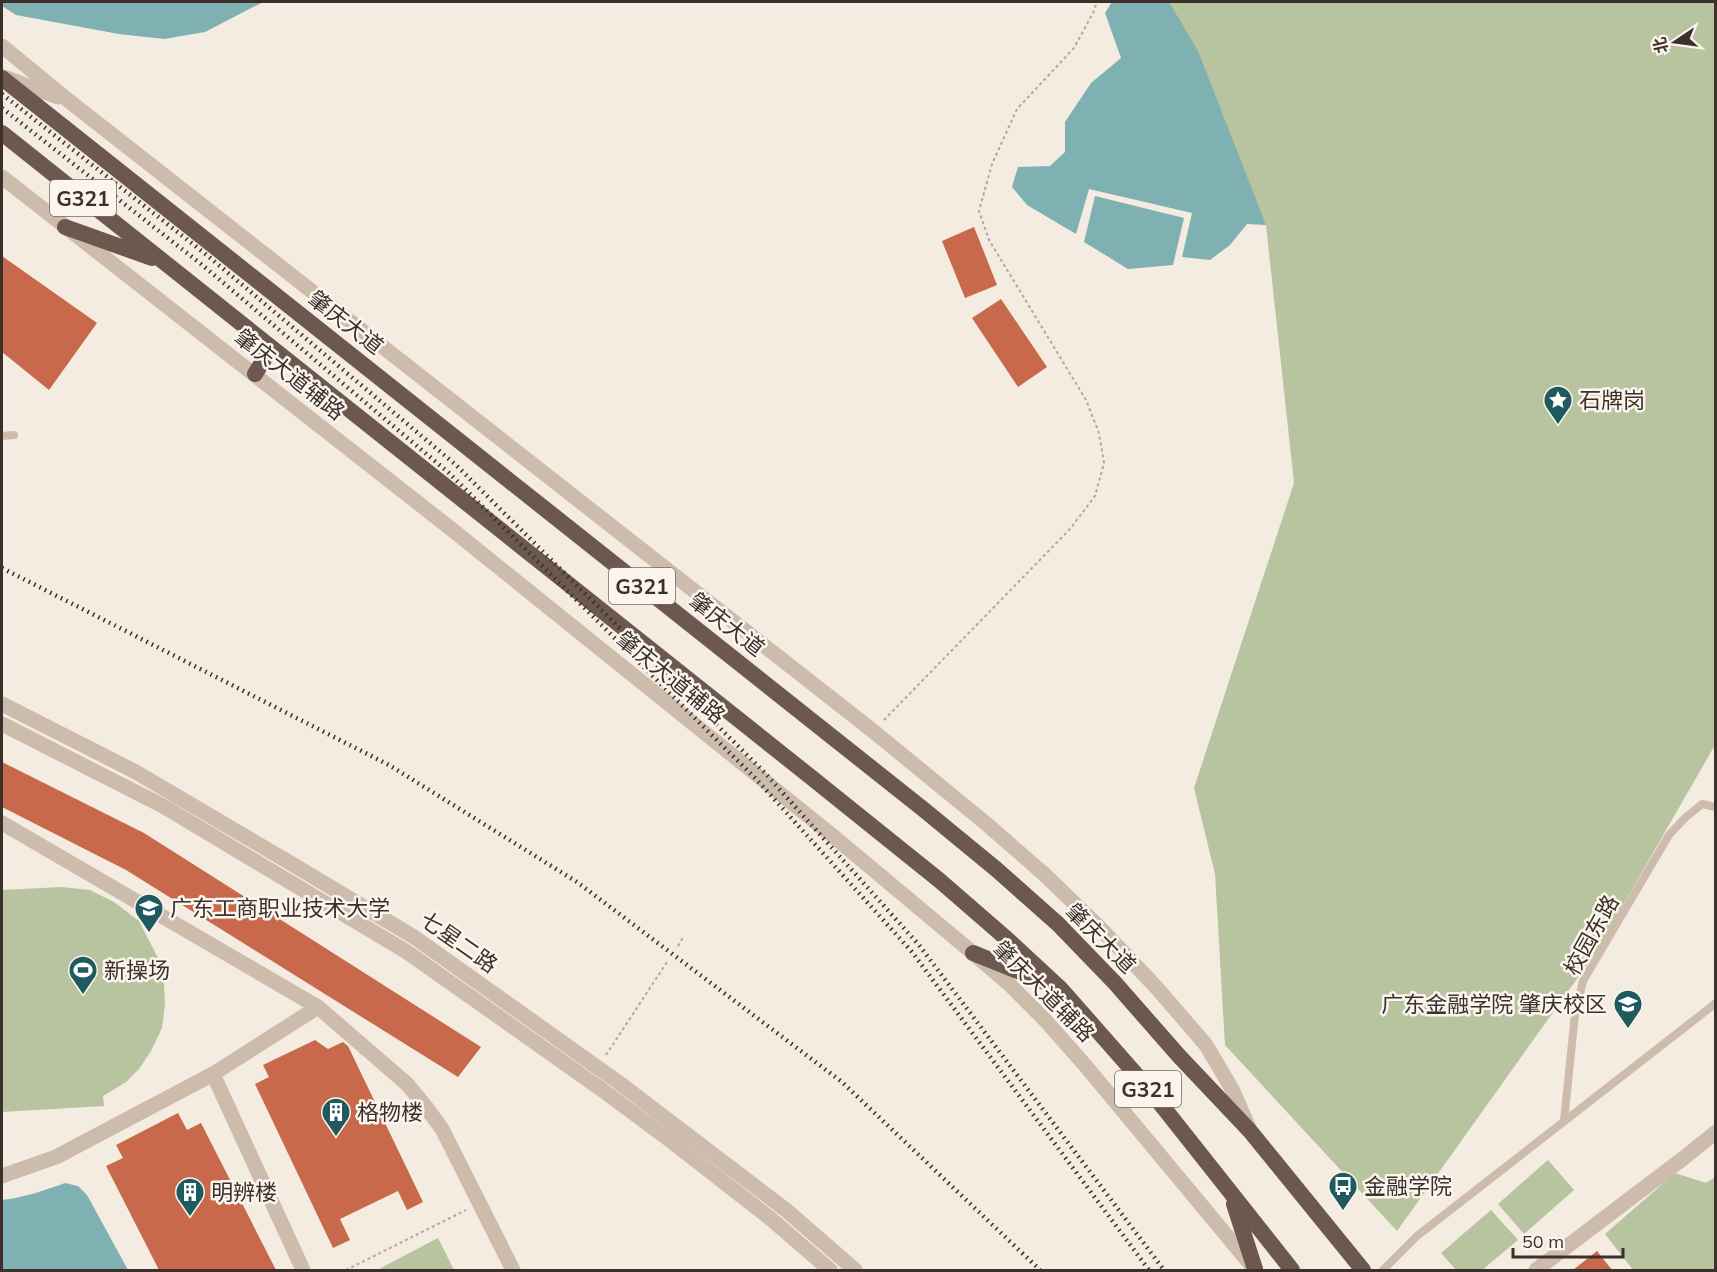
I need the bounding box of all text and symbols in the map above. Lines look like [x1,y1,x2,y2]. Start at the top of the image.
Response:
north arrow [1645,12,1705,72]
text: 北 [1649,35,1672,55]
road number: G321 [50,180,116,216]
street label: 肇庆大道 [303,284,389,360]
street label: 肇庆大道辅路 [229,322,351,426]
place icon: 石牌岗 [1542,384,1574,426]
place label: 石牌岗 [1579,386,1645,414]
road number: G321 [609,568,675,604]
street label: 肇庆大道 [684,586,770,662]
street label: 肇庆大道辅路 [611,625,731,729]
street label: 校园东路 [1557,890,1625,980]
school or university icon: 广东工商职业技术大学 [133,892,165,934]
place label: 广东工商职业技术大学 [170,894,390,922]
street label: 肇庆大道 [1060,897,1142,979]
street label: 七星二路 [415,905,503,979]
street label: 肇庆大道辅路 [987,934,1101,1048]
sports icon: 新操场 [67,954,99,996]
place label: 新操场 [104,956,170,984]
school or university icon: 广东金融学院 肇庆校区 [1612,988,1644,1030]
place label: 广东金融学院 肇庆校区 [1381,990,1607,1018]
road number: G321 [1115,1071,1181,1107]
building icon: 格物楼 [320,1096,352,1138]
place label: 格物楼 [357,1098,423,1126]
bus stop icon: 金融学院 [1327,1170,1359,1212]
place label: 金融学院 [1364,1172,1452,1200]
building icon: 明辨楼 [174,1176,206,1218]
place label: 明辨楼 [211,1178,277,1206]
scale bar [1513,1221,1622,1259]
text: 50 m [1522,1230,1564,1253]

